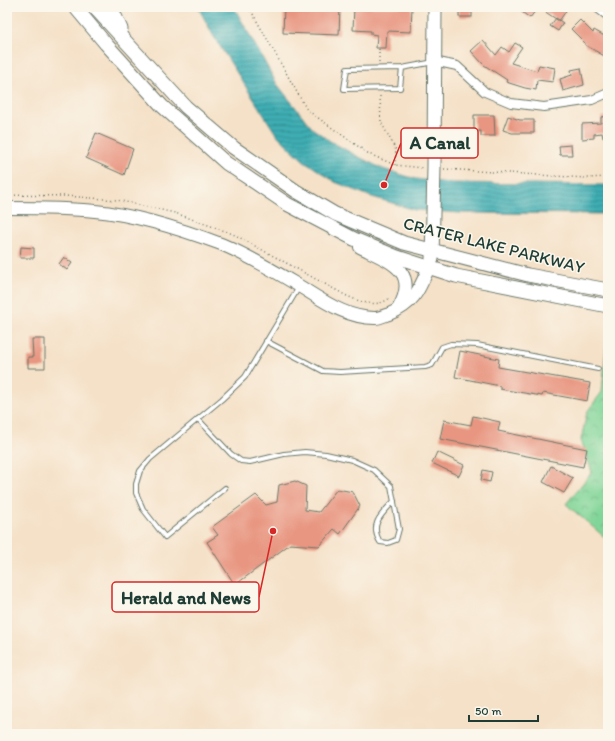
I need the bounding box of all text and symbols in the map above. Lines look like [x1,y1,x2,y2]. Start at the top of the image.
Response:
callout: A Canal [401,128,478,158]
text: A Canal [409,132,471,154]
street label: CRATER LAKE PARKWAY [401,213,587,277]
callout: Herald and News [112,582,259,612]
text: Herald and News [121,587,251,609]
scale bar [469,697,538,723]
text: 50 m [475,704,501,718]

